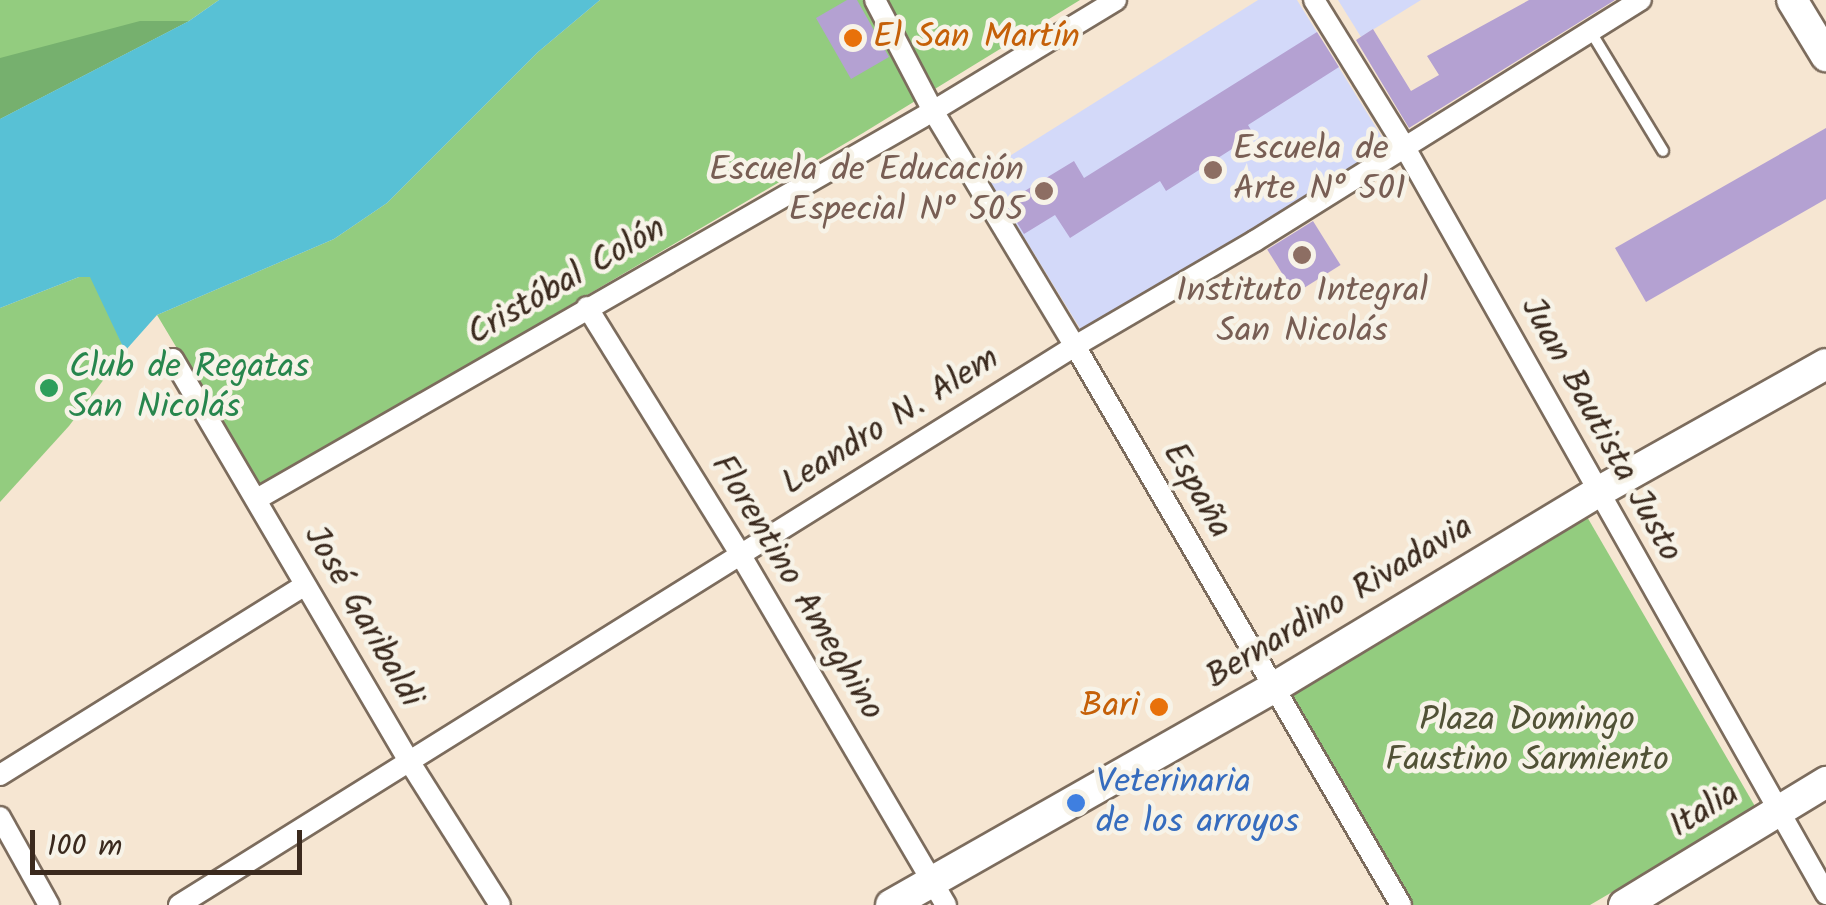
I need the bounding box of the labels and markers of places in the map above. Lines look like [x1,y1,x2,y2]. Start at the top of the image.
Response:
place label: El San Martín [873,17,1080,59]
marker: El San Martín [842,27,864,49]
place label: Escuela de Arte N° 501 [1233,129,1406,211]
place label: Escuela de Educación Especial N° 505 [709,150,1024,232]
marker: Escuela de Arte N° 501 [1202,159,1224,181]
marker: Escuela de Educación Especial N° 505 [1033,180,1055,202]
marker: Instituto Integral San Nicolás [1291,244,1313,266]
place label: Instituto Integral San Nicolás [1176,271,1428,353]
place label: Club de Regatas San Nicolás [69,347,309,429]
marker: Club de Regatas San Nicolás [38,377,60,399]
place label: Bari [1080,686,1139,728]
marker: Bari [1148,696,1170,718]
place label: Veterinaria de los arroyos [1096,762,1299,844]
marker: Veterinaria de los arroyos [1065,792,1087,814]

